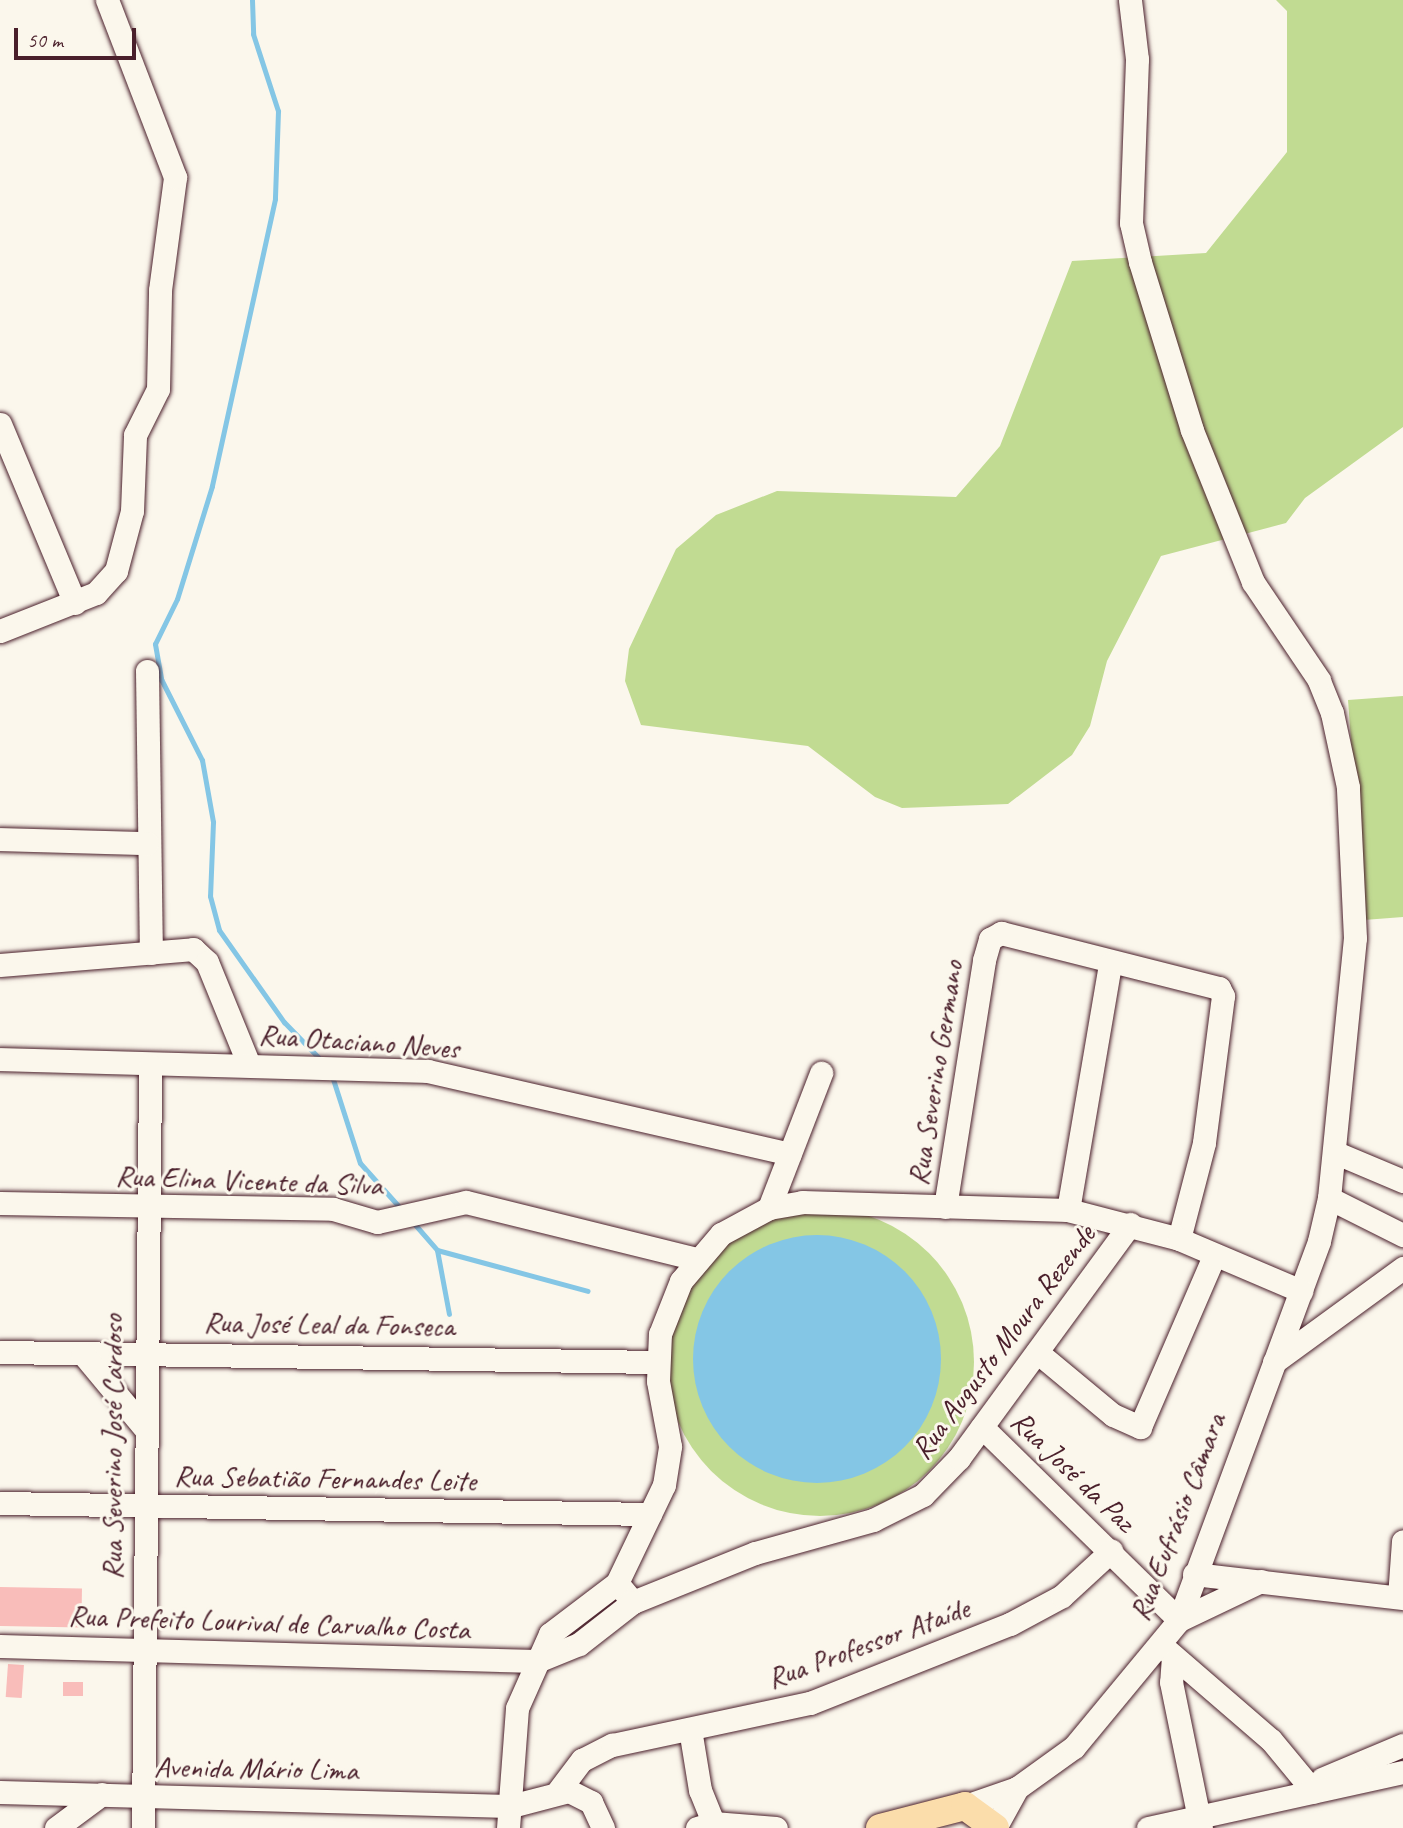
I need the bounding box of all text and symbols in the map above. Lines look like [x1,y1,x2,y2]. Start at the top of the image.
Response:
scale bar [18,14,140,58]
text: 50 m [27,27,63,53]
street label: Rua Severino Germano [900,958,970,1188]
street label: Rua Otaciano Neves [257,1016,461,1066]
street label: Rua Elina Vicente da Silva [115,1157,383,1203]
street label: Rua Augusto Moura Rezende [903,1217,1103,1467]
street label: Rua José Leal da Fonseca [203,1304,455,1344]
street label: Rua Severino José Cardoso [94,1315,130,1579]
street label: Rua José da Paz [1003,1403,1143,1539]
street label: Rua Eufrásio Câmara [1121,1408,1233,1626]
street label: Rua Sebatião Fernandes Leite [174,1457,476,1499]
street label: Rua Professor Ataíde [761,1590,975,1696]
street label: Rua Prefeito Lourival de Carvalho Costa [68,1597,470,1647]
street label: Avenida Mário Lima [155,1748,357,1788]

